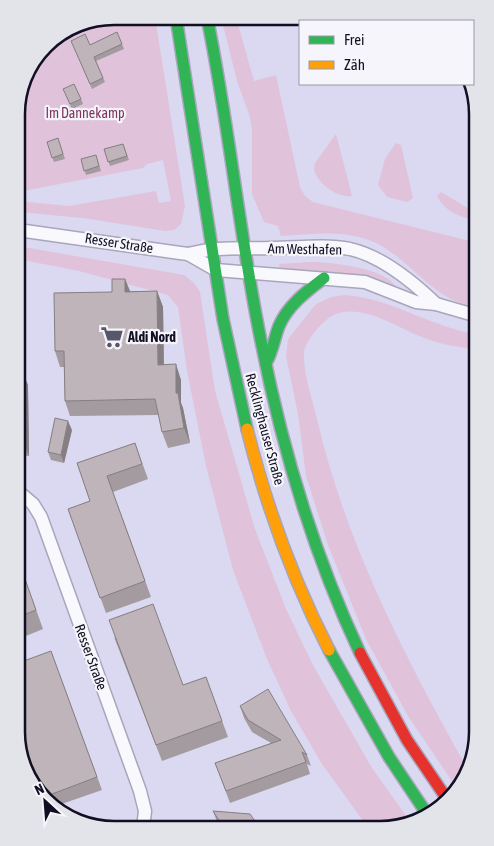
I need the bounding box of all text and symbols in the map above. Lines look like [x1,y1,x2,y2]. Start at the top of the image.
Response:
legend [299,20,474,85]
text: Frei [344,31,364,48]
text: Zäh [344,56,365,73]
park label: Im Dannekamp [45,105,125,121]
street label: Resser Straße [84,230,154,256]
street label: Am Westhafen [268,240,342,258]
supermarket icon: Aldi Nord [99,324,125,350]
place label: Aldi Nord [127,329,176,345]
street label: Recklinghauser Straße [242,371,288,487]
street label: Resser Straße [72,622,110,692]
north arrow [20,776,70,826]
text: N [32,780,47,798]

